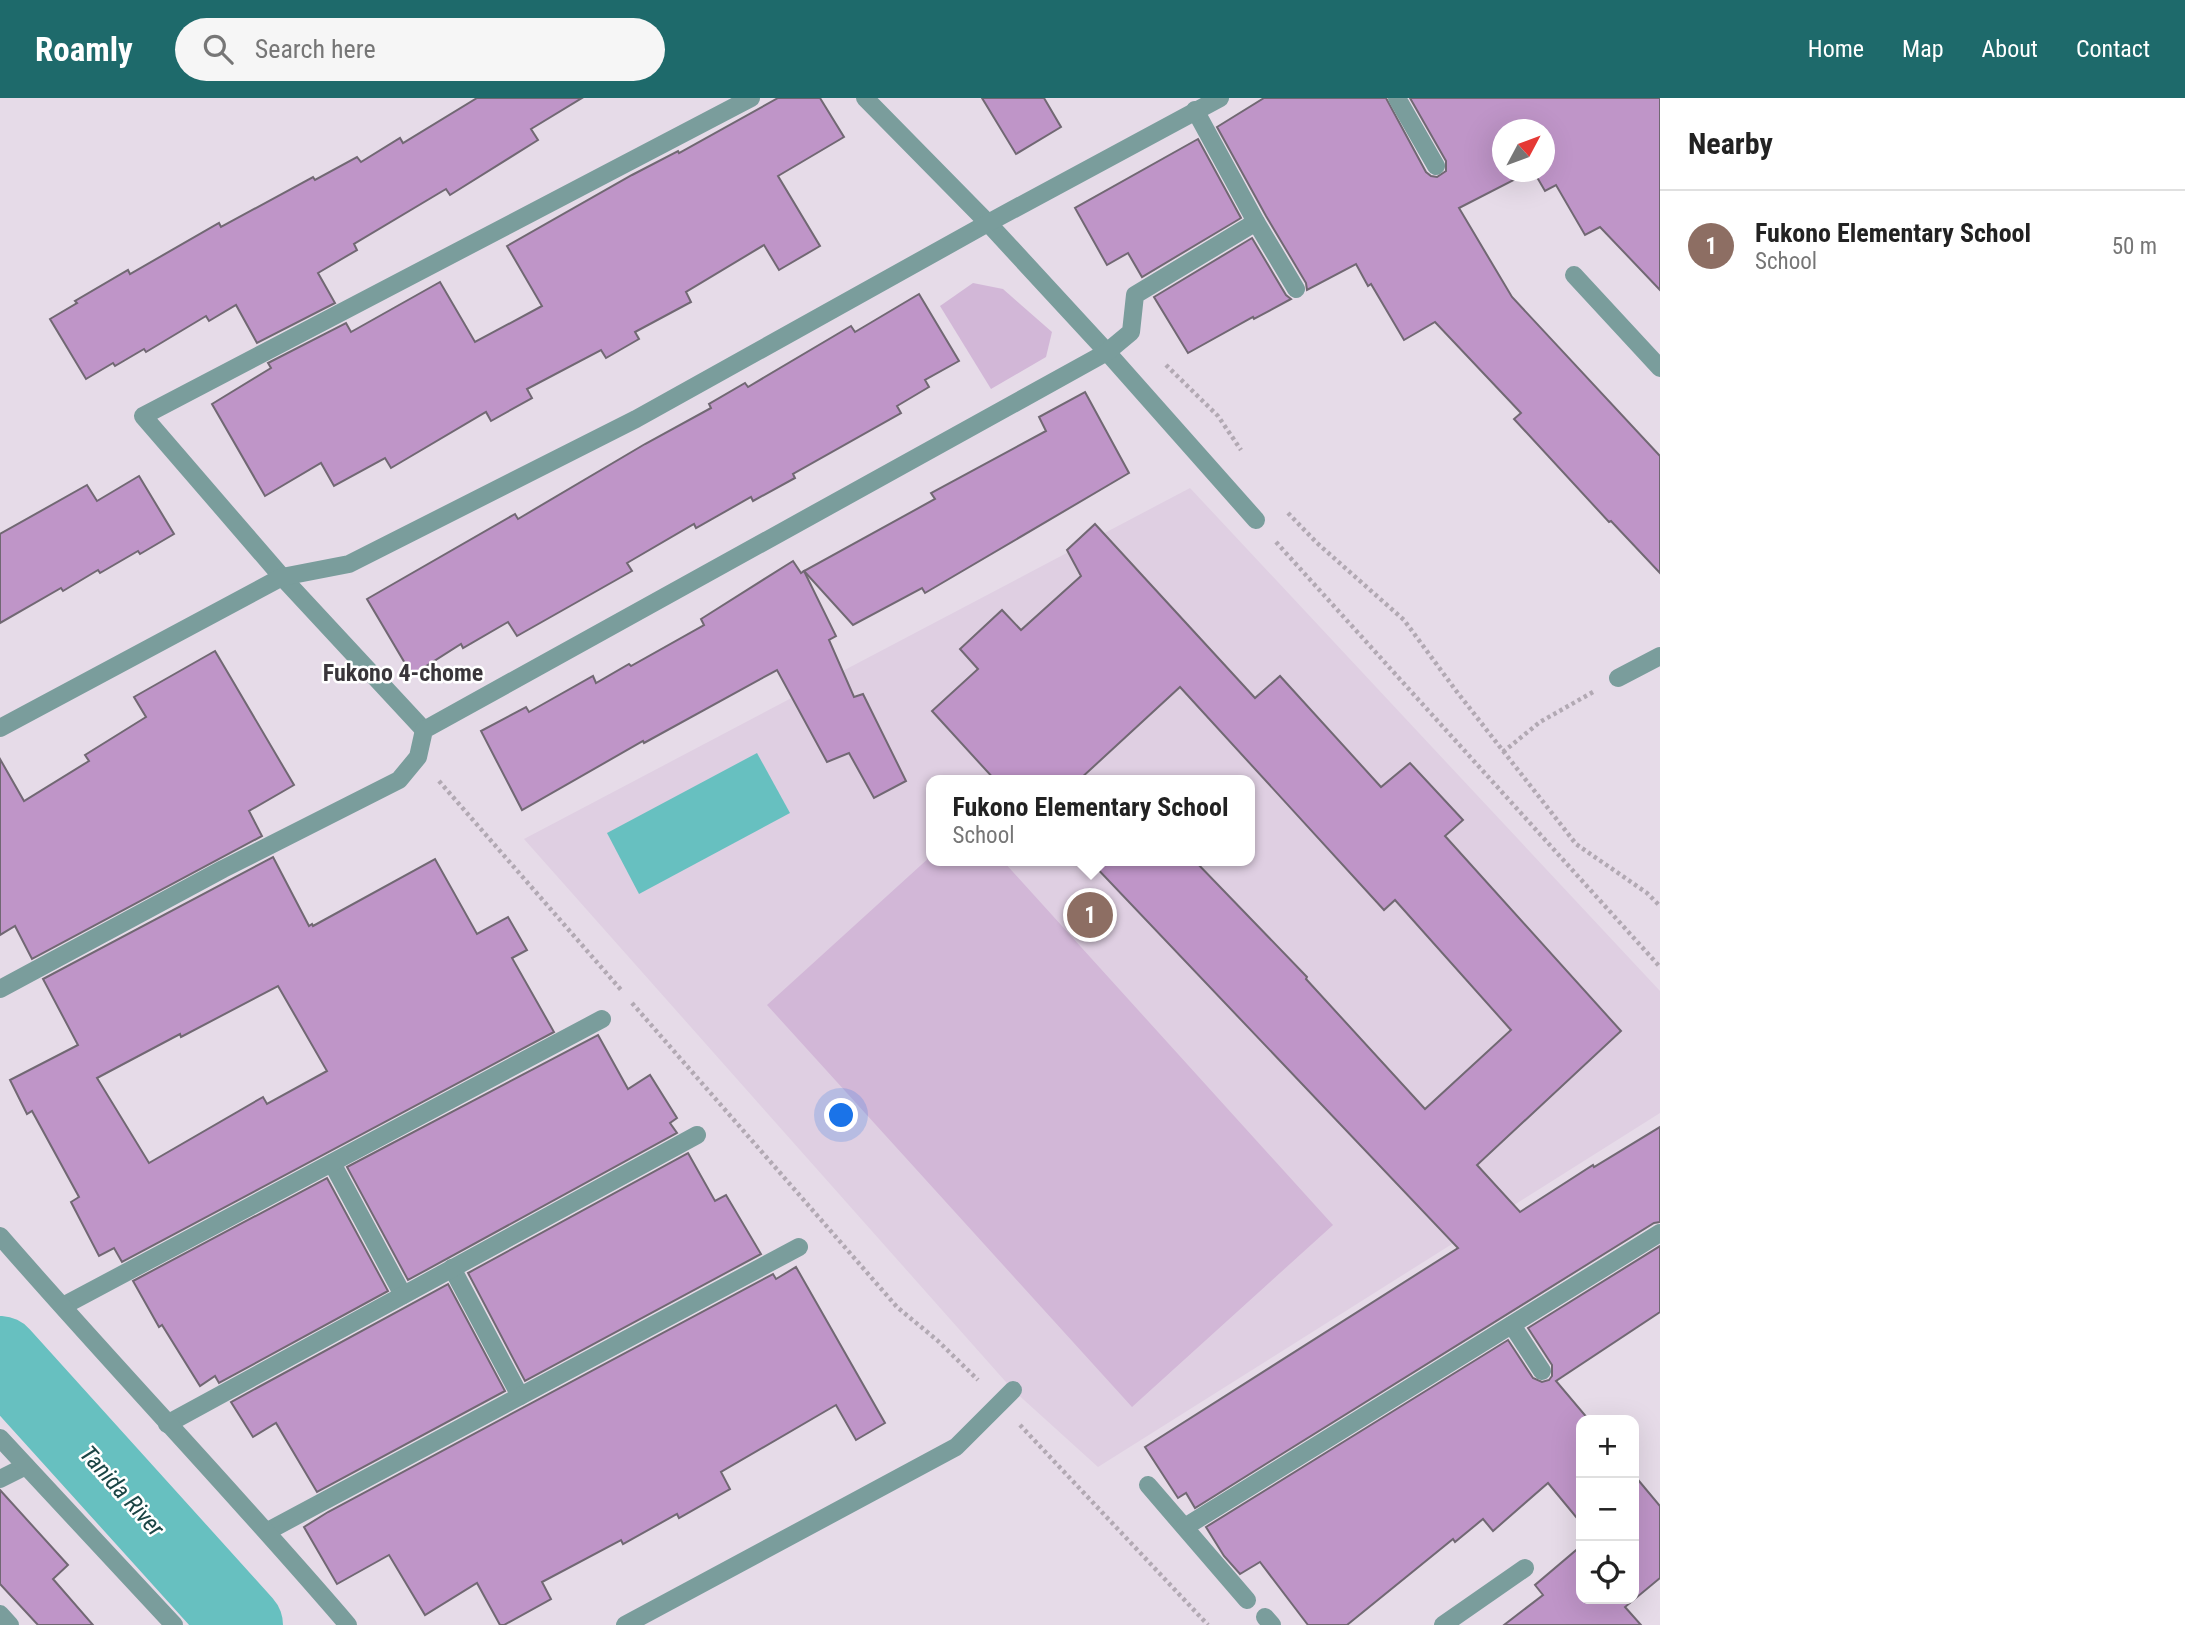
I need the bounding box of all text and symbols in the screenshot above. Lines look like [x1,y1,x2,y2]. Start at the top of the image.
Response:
search box [175,18,665,81]
text: Roamly [35,30,133,69]
icon: search [199,30,237,68]
text: Search here [255,34,376,64]
text: Home [1808,35,1864,63]
text: Map [1902,35,1944,63]
text: About [1982,35,2038,63]
text: Contact [2076,35,2150,63]
north arrow [1492,119,1555,182]
text: Nearby [1688,126,1773,161]
text: Fukono Elementary School [1755,218,2031,248]
text: 1 [1705,233,1717,260]
text: 50 m [2112,233,2157,260]
text: School [1755,248,1817,275]
district label: Fukono 4-chome [323,659,483,687]
popup [926,775,1255,866]
text: Fukono Elementary School [952,792,1229,822]
text: School [952,822,1014,849]
pin: 1 [1067,889,1113,941]
your location [824,1098,858,1132]
map controls [1576,1415,1639,1604]
button: + [1576,1415,1639,1478]
water label: Tanida River [74,1440,171,1543]
button: − [1576,1478,1639,1541]
button: locate [1576,1541,1639,1604]

